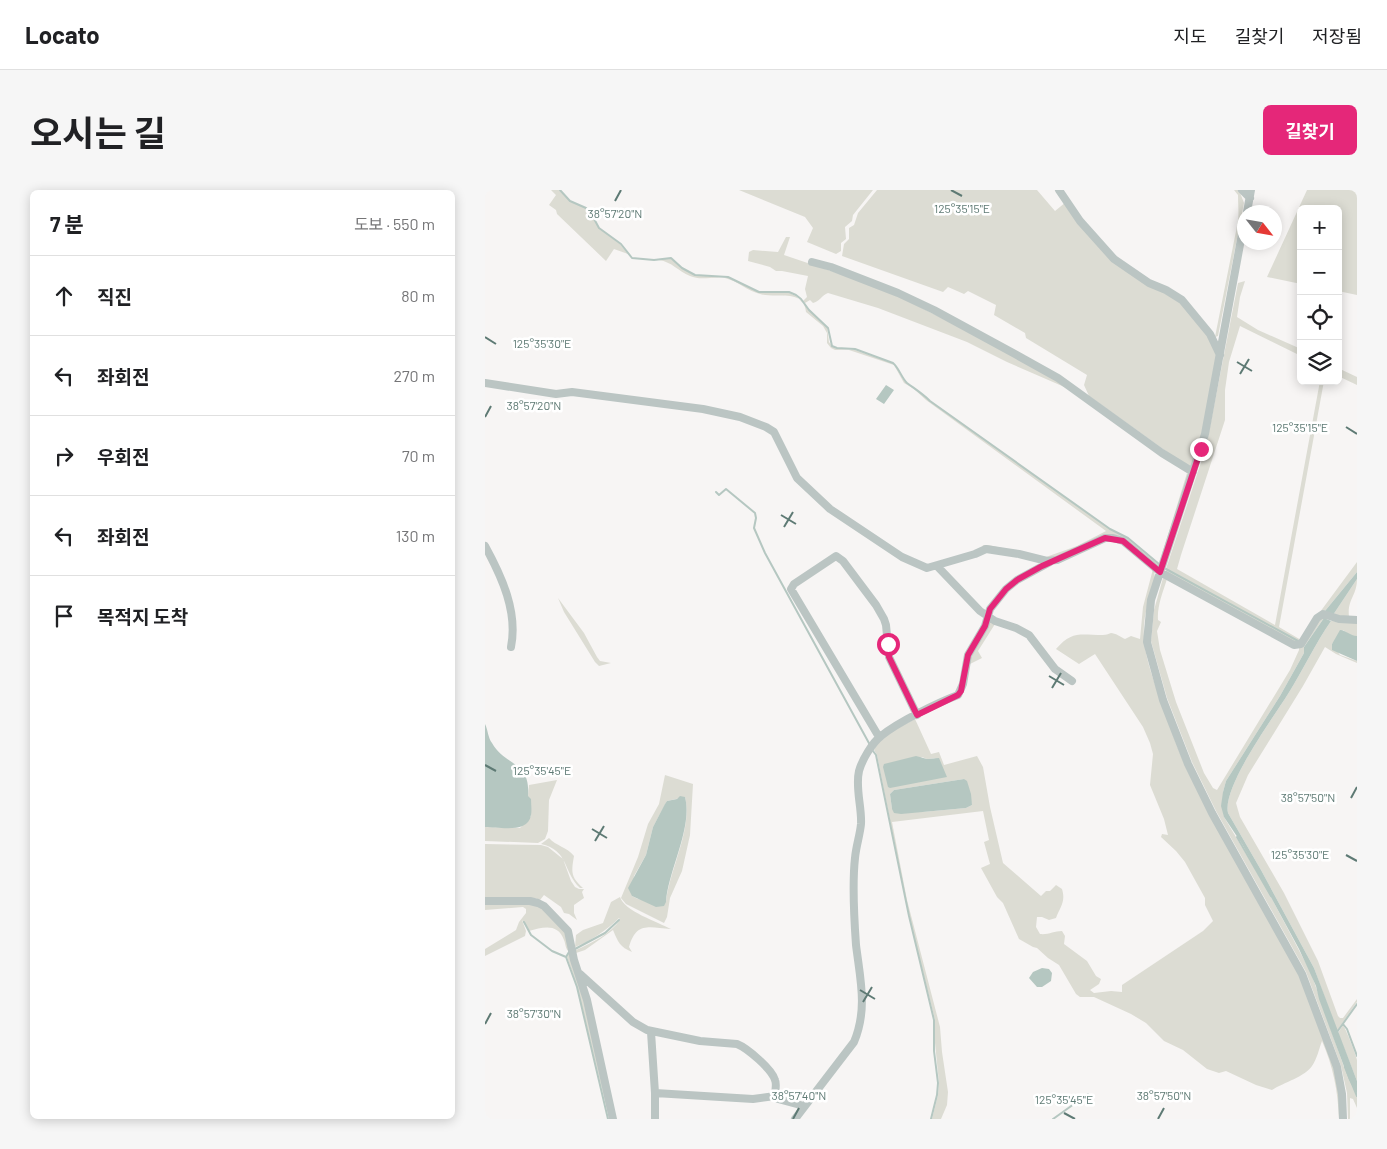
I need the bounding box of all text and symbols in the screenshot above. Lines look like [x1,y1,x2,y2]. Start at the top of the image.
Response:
text: Locato [25,20,100,49]
text: 지도 [1174,25,1207,47]
text: 길찾기 [1235,25,1284,47]
text: 저장됨 [1312,25,1362,47]
button: 길찾기 [1263,105,1357,155]
text: 오시는 길 [30,111,166,153]
text: 125°35'15"E [934,201,990,215]
north arrow [1237,205,1282,250]
map controls [1297,205,1342,385]
button: + [1297,205,1342,250]
text: 38°57'20"N [588,206,642,220]
text: 7 분 [50,211,84,236]
text: 도보 · 550 m [354,214,435,233]
button: − [1297,250,1342,295]
icon: ahead [50,282,78,310]
text: 직진 [97,285,132,308]
text: 80 m [401,286,435,305]
button: locate [1297,295,1342,340]
text: 125°35'30"E [513,336,571,350]
button: layers [1297,340,1342,385]
icon: left [50,362,78,390]
text: 좌회전 [97,365,149,388]
text: 270 m [393,366,435,385]
text: 38°57'20"N [507,398,561,412]
text: 125°35'15"E [1272,420,1328,434]
route end [1190,438,1213,461]
icon: right [50,442,78,470]
text: 우회전 [97,445,149,468]
text: 70 m [402,446,435,465]
icon: left [50,522,78,550]
text: 좌회전 [97,525,149,548]
text: 130 m [396,526,435,545]
icon: arrive [50,602,78,630]
text: 목적지 도착 [97,605,188,628]
route start [877,633,900,656]
text: 125°35'45"E [513,763,571,777]
text: 38°57'50"N [1281,790,1335,804]
text: 125°35'30"E [1271,847,1329,861]
text: 38°57'30"N [507,1006,561,1020]
text: 38°57'40"N [772,1088,827,1102]
text: 38°57'50"N [1137,1088,1191,1102]
text: 125°35'45"E [1035,1092,1093,1106]

